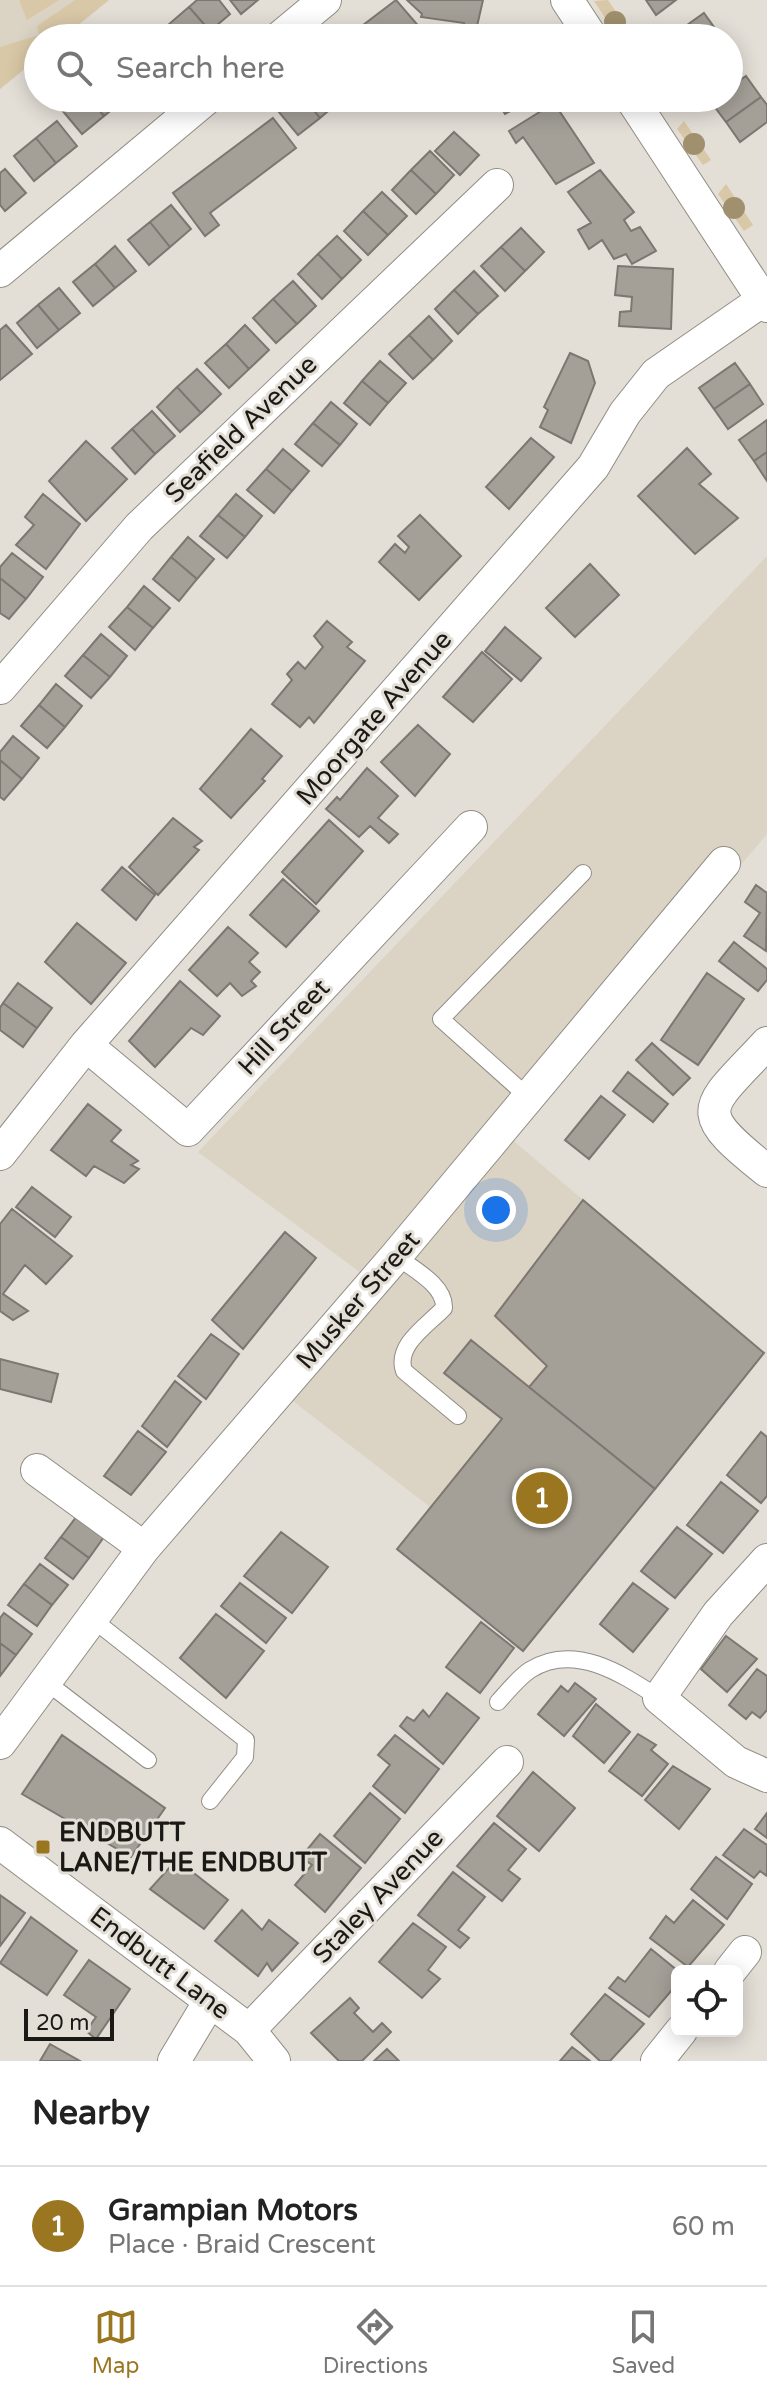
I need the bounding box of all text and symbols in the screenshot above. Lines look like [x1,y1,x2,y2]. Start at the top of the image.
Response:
search box [24,24,743,112]
icon: search [52,46,96,90]
text: Search here [116,50,285,87]
street label: Seafield Avenue [159,349,323,509]
street label: Moorgate Avenue [290,624,458,812]
street label: Hill Street [232,973,336,1081]
your location [476,1190,516,1230]
street label: Musker Street [290,1225,426,1375]
pin: 1 [516,1468,568,1528]
place label: ENDBUTT LANE/THE ENDBUTT [59,1817,327,1878]
street label: Staley Avenue [306,1822,450,1970]
marker: ENDBUTT LANE/THE ENDBUTT [34,1838,52,1856]
street label: Endbutt Lane [84,1900,236,2026]
map controls [671,1965,743,2037]
button: locate [671,1965,743,2037]
scale bar [24,2005,114,2041]
text: 20 m [36,2010,90,2036]
text: Nearby [32,2093,150,2134]
text: Grampian Motors [108,2192,358,2229]
text: 1 [50,2211,66,2242]
text: 60 m [672,2211,735,2242]
text: Place · Braid Crescent [108,2229,376,2260]
tab: Map [92,2305,139,2379]
tab: Directions [323,2305,428,2379]
tab: Saved [612,2305,675,2379]

